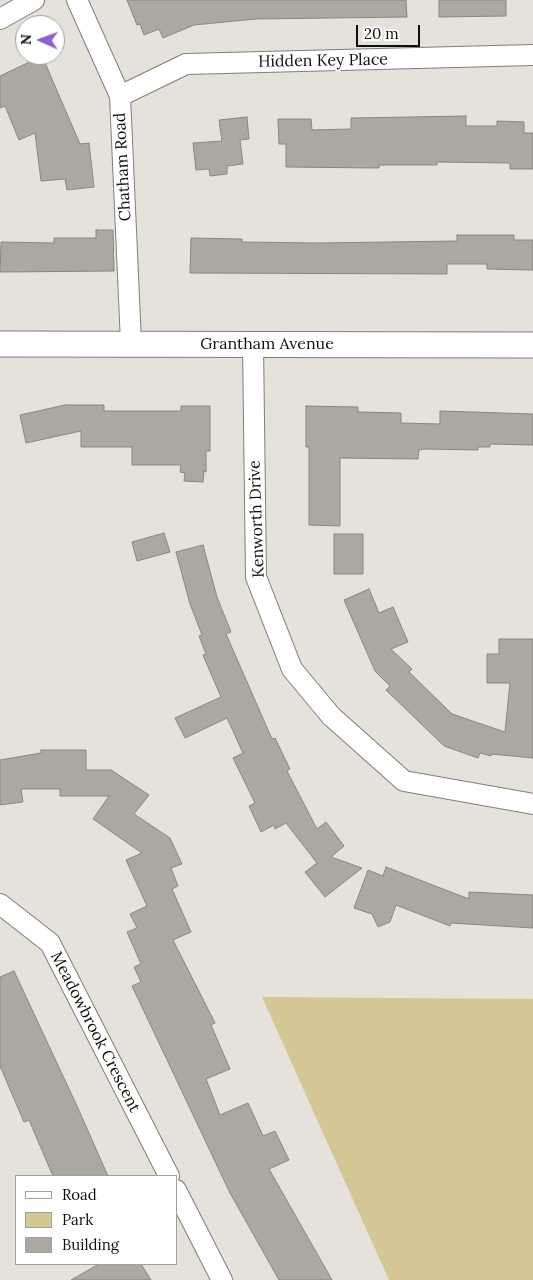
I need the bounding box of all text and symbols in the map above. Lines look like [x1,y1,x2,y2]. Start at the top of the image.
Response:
north arrow [15,15,65,65]
scale bar [358,15,422,47]
text: 20 m [364,24,399,43]
text: N [17,34,35,45]
street label: Hidden Key Place [258,50,388,72]
street label: Chatham Road [111,112,135,222]
street label: Grantham Avenue [200,334,334,354]
street label: Kenworth Drive [245,460,269,578]
street label: Meadowbrook Crescent [46,948,144,1116]
legend [15,1175,178,1265]
text: Road [62,1185,97,1204]
text: Park [62,1210,93,1229]
text: Building [62,1235,119,1254]

